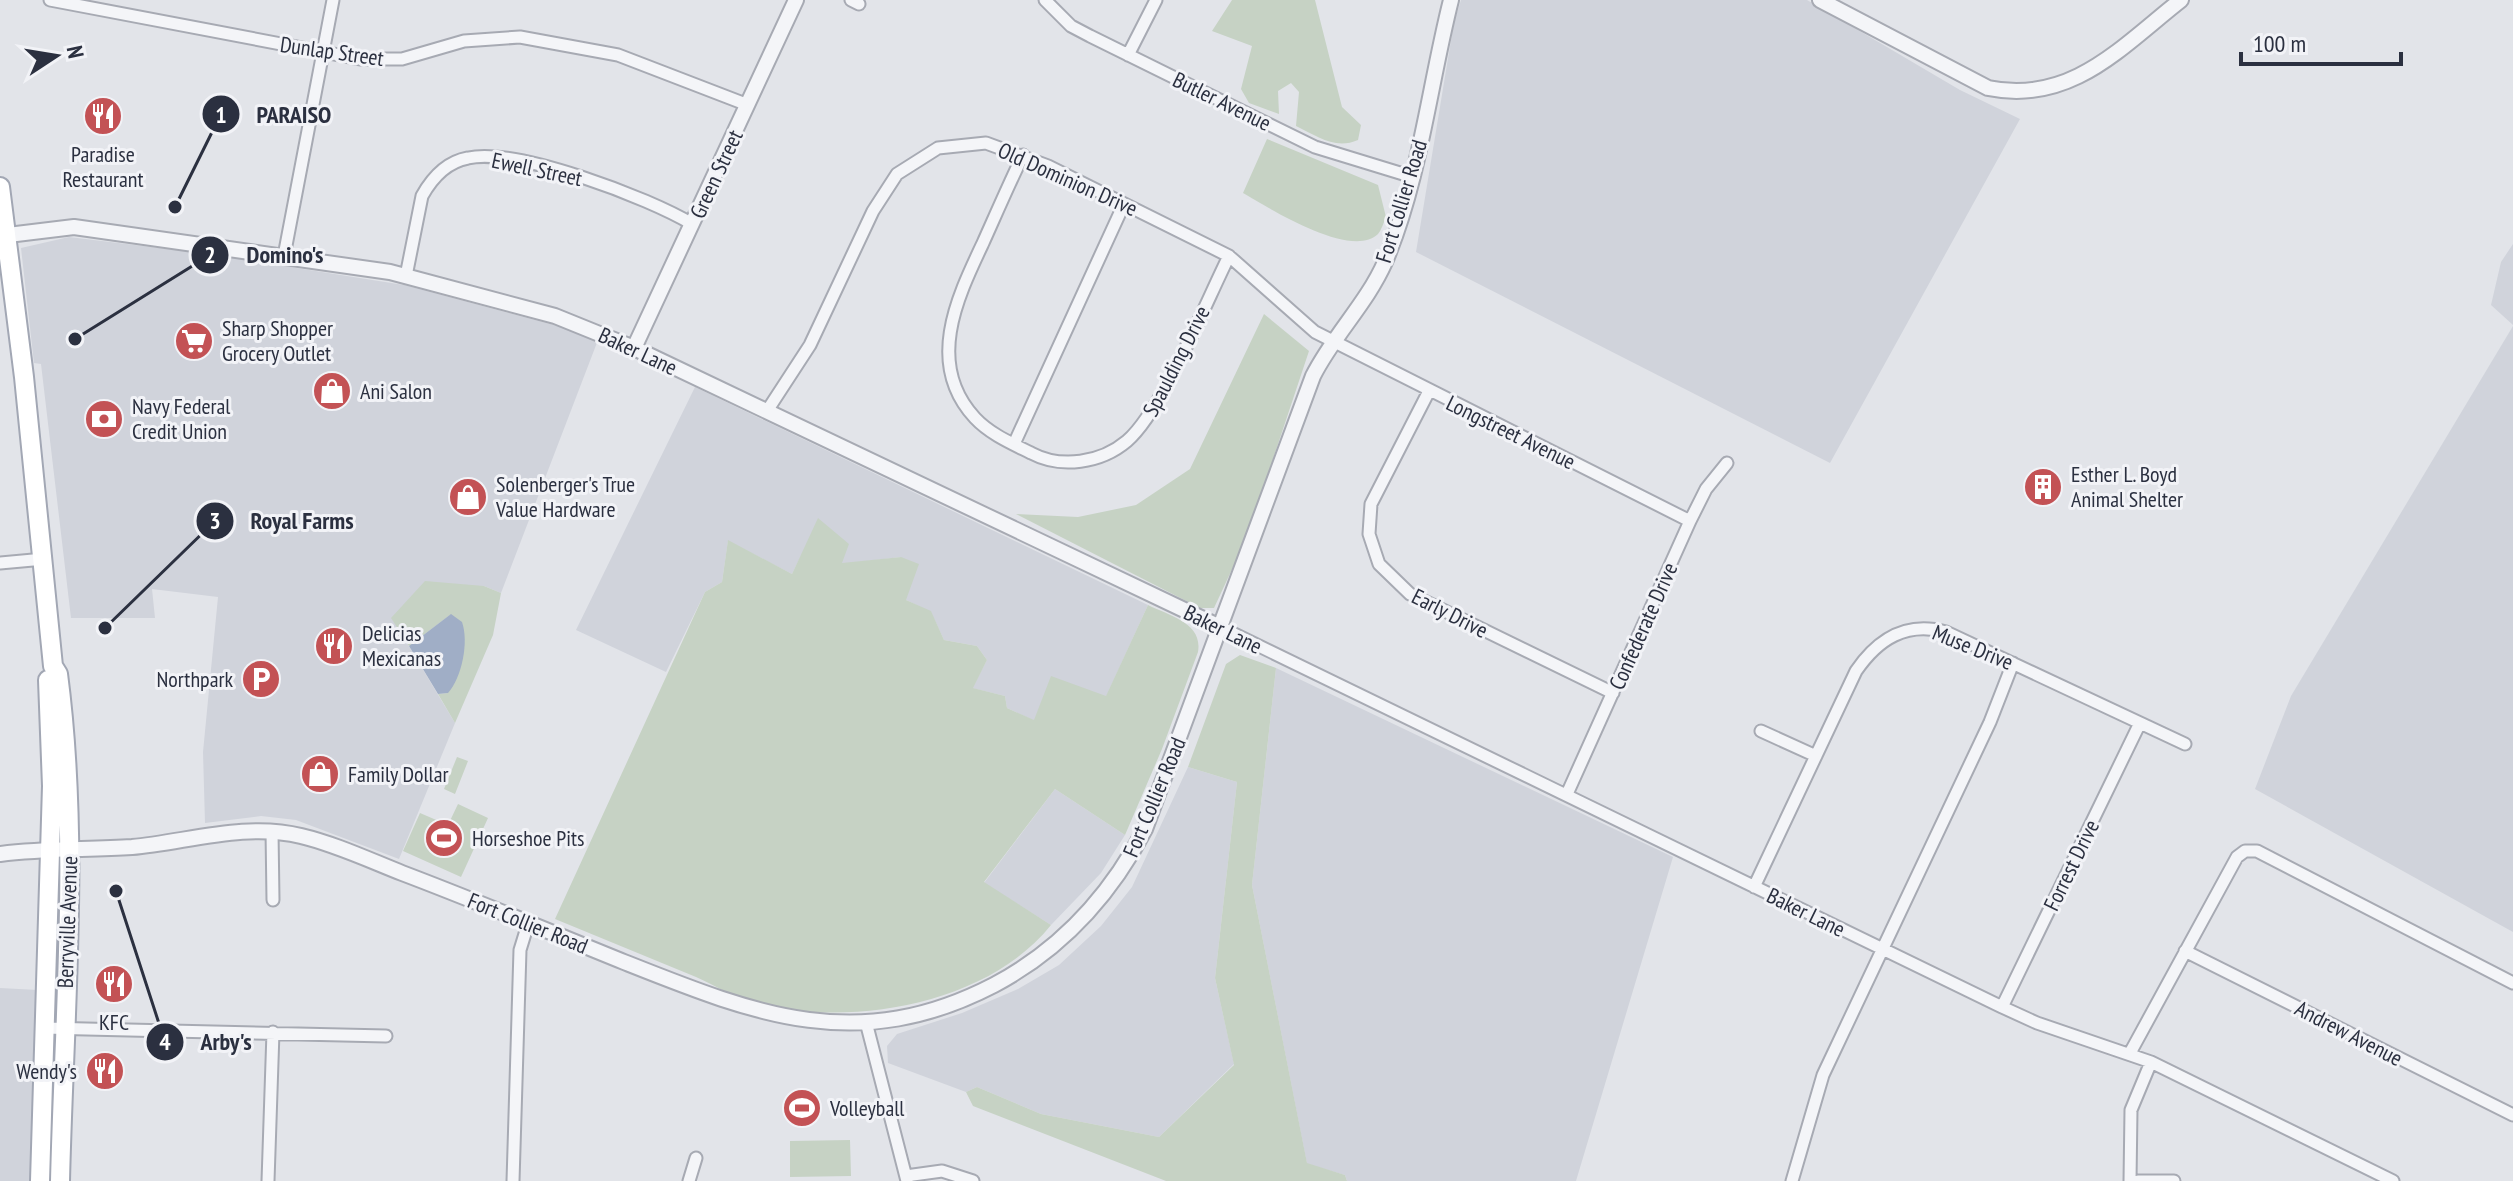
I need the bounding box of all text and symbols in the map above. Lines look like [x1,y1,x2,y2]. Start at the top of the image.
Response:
north arrow [16,16,96,96]
scale bar [2241,16,2401,66]
text: 100 m [2253,28,2306,59]
street label: Dunlap Street [278,30,386,72]
text: N [61,43,90,61]
street label: Butler Avenue [1168,65,1276,137]
callout: PARAISO [201,90,347,138]
restaurant icon: Paradise Restaurant [82,95,124,137]
text: 1 [215,99,227,130]
text: PARAISO [257,99,331,130]
street label: Green Street [683,125,749,223]
street label: Old Dominion Drive [994,136,1142,222]
street label: Fort Collier Road [1369,136,1433,266]
place label: Paradise Restaurant [62,140,144,193]
street label: Ewell Street [489,146,585,192]
callout: Domino's [190,231,339,279]
text: 2 [204,239,216,270]
text: Domino's [247,239,323,270]
street label: Spaulding Drive [1136,301,1216,421]
place label: Sharp Shopper Grocery Outlet [222,314,333,367]
supermarket icon: Sharp Shopper Grocery Outlet [173,320,215,362]
street label: Baker Lane [594,321,682,381]
shop icon: Ani Salon [311,370,353,412]
place label: Ani Salon [360,377,432,405]
street label: Longstreet Avenue [1442,389,1580,475]
place label: Navy Federal Credit Union [132,392,231,445]
bank icon: Navy Federal Credit Union [83,398,125,440]
place label: Esther L. Boyd Animal Shelter [2071,460,2183,513]
building icon: Esther L. Boyd Animal Shelter [2022,466,2064,508]
place label: Solenberger's True Value Hardware [495,470,635,523]
shop icon: Solenberger's True Value Hardware [447,476,489,518]
callout: Royal Farms [195,497,370,545]
text: 3 [209,505,221,536]
text: Royal Farms [250,505,354,536]
street label: Confederate Drive [1603,558,1683,694]
street label: Early Drive [1407,582,1493,644]
street label: Baker Lane [1179,598,1267,660]
street label: Muse Drive [1928,618,2018,676]
place label: Delicias Mexicanas [362,619,441,672]
restaurant icon: Delicias Mexicanas [313,625,355,667]
parking icon: Northpark [240,658,282,700]
place label: Northpark [156,665,233,693]
street label: Fort Collier Road [1116,733,1192,861]
shop icon: Family Dollar [299,753,341,795]
place label: Family Dollar [348,760,449,788]
street label: Forrest Drive [2037,815,2105,915]
sports icon: Horseshoe Pits [423,817,465,859]
place label: Horseshoe Pits [472,824,584,852]
street label: Berryville Avenue [51,855,83,989]
street label: Baker Lane [1762,881,1850,943]
street label: Fort Collier Road [464,886,592,960]
restaurant icon: KFC [93,963,135,1005]
street label: Andrew Avenue [2291,994,2407,1072]
place label: KFC [99,1008,129,1036]
callout: Arby's [145,1018,268,1066]
text: 4 [159,1026,171,1057]
text: Arby's [199,1026,252,1057]
restaurant icon: Wendy's [84,1050,126,1092]
place label: Wendy's [16,1057,77,1085]
sports icon: Volleyball [781,1087,823,1129]
place label: Volleyball [829,1094,905,1122]

